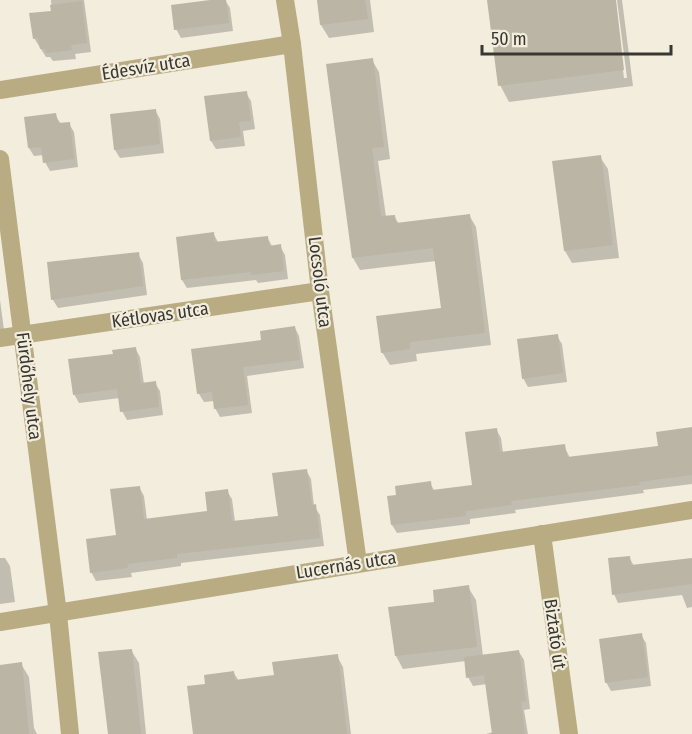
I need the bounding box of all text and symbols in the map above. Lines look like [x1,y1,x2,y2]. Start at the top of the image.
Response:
scale bar [482,18,671,56]
text: 50 m [491,28,527,50]
street label: Édesvíz utca [100,48,192,85]
street label: Locsoló utca [303,235,337,329]
street label: Kétlovas utca [110,297,210,333]
street label: Fürdőhely utca [11,331,47,441]
street label: Lucernás utca [294,546,398,584]
street label: Biztató út [539,597,571,671]

